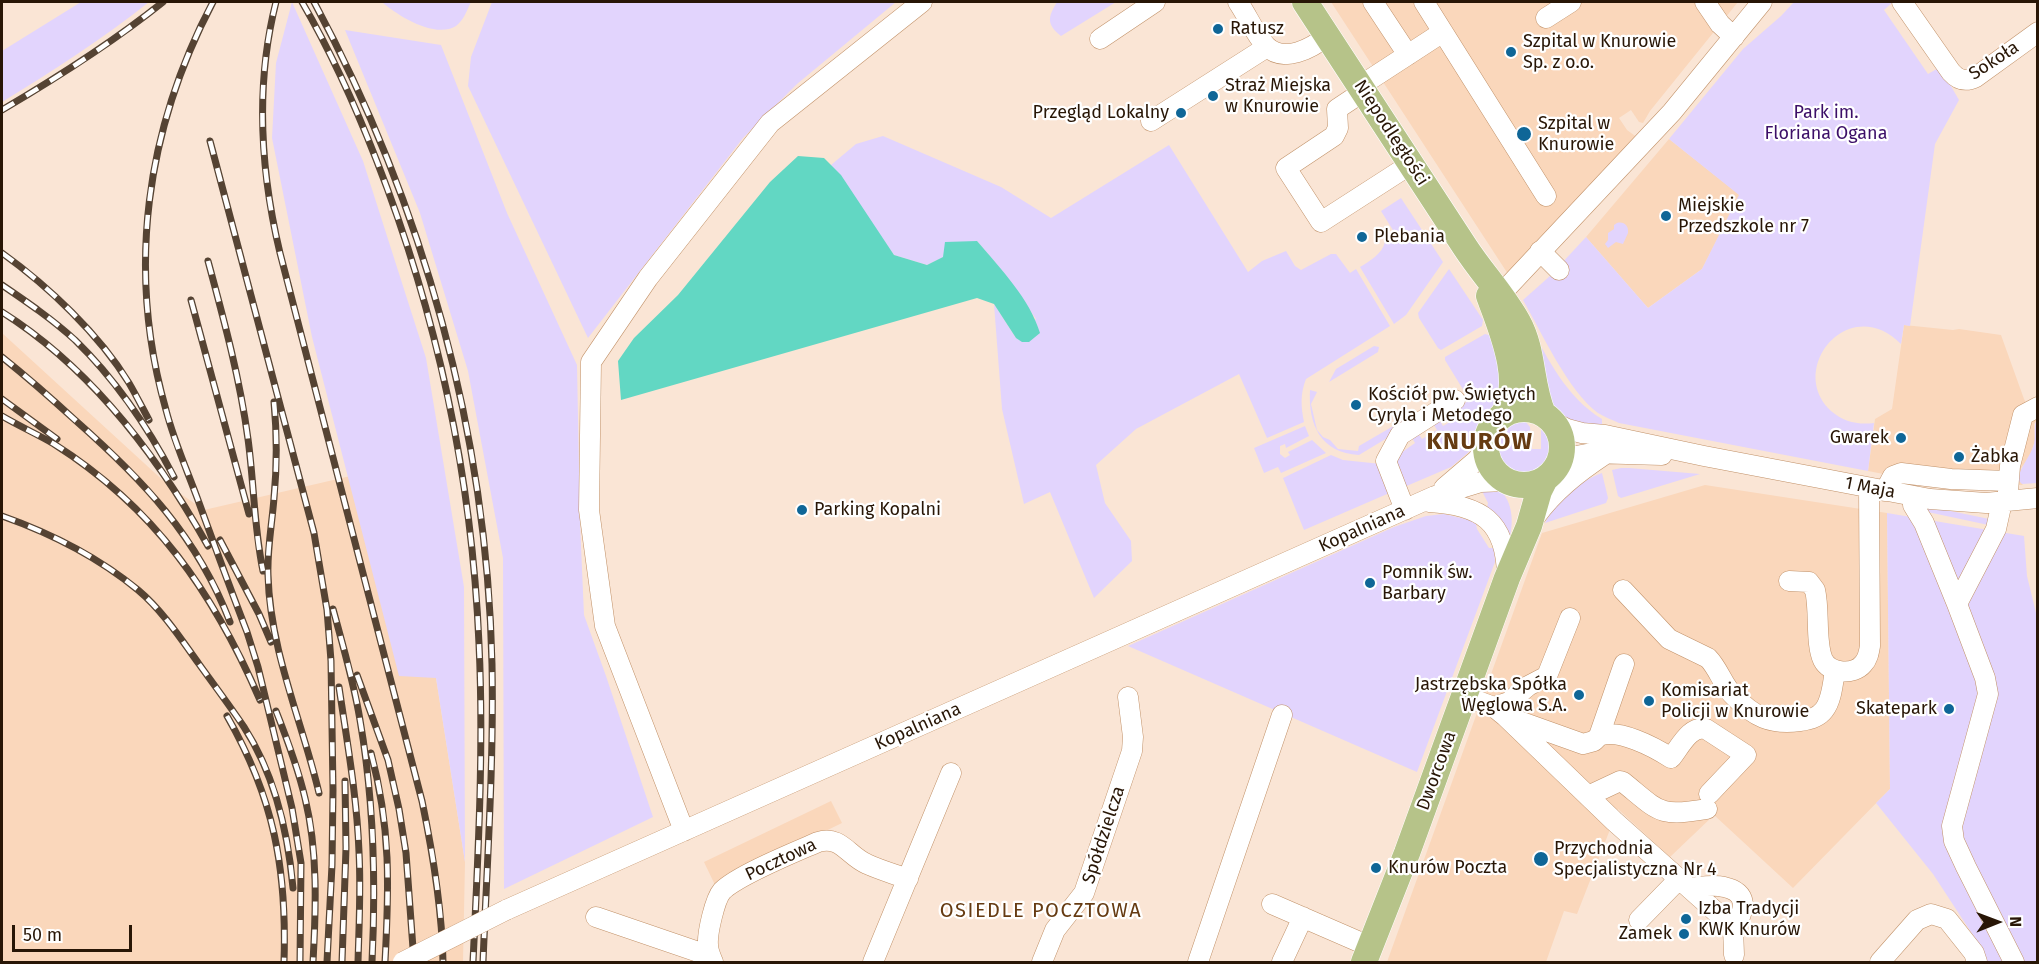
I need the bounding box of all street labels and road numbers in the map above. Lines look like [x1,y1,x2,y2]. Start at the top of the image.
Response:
street label: Sokoła [1965,37,2023,85]
street label: Niepodległości [1349,76,1433,190]
street label: 1 Maja [1843,473,1897,503]
street label: Kopalniana [1316,500,1408,558]
street label: Kopalniana [872,698,964,756]
street label: Dworcowa [1413,728,1461,814]
street label: Spółdzielcza [1078,784,1130,886]
street label: Pocztowa [742,834,820,886]

